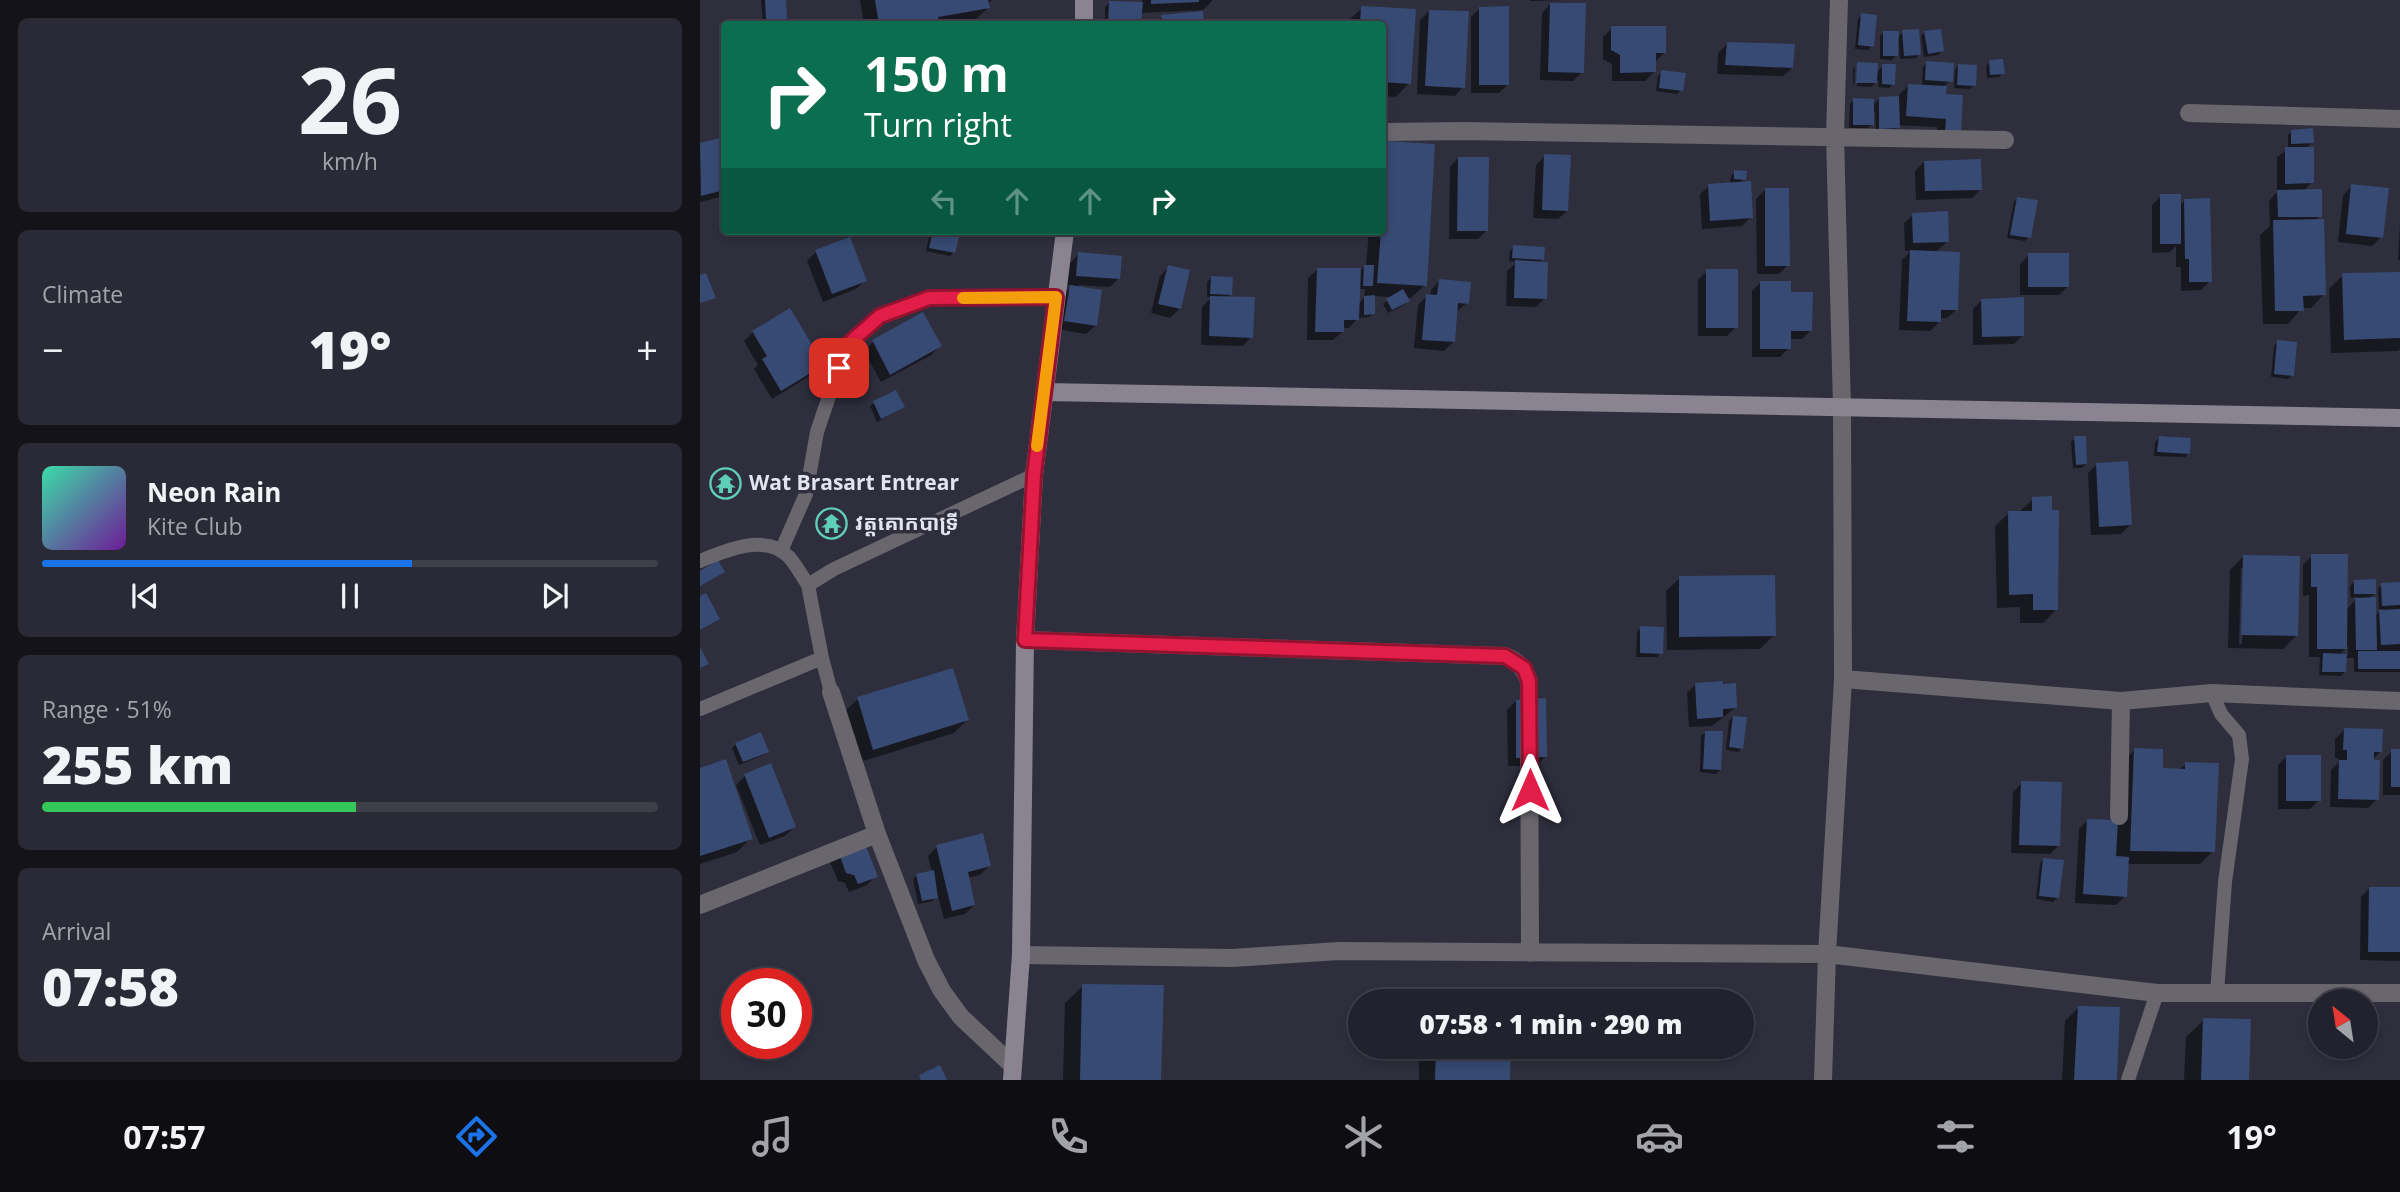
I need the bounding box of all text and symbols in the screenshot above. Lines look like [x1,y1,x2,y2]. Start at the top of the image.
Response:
text: 26 [298,37,402,161]
text: 150 m [864,40,1009,106]
icon: right [749,49,840,140]
text: Turn right [864,103,1012,146]
text: km/h [322,145,378,177]
icon: left [925,182,963,220]
icon: ahead [998,182,1036,220]
icon: ahead [1071,182,1109,220]
icon: right [1144,182,1182,220]
text: Climate [42,278,123,310]
text: 19° [309,313,391,384]
text: − [42,323,64,375]
text: + [636,323,658,375]
pin [809,338,869,398]
icon: arrive [820,349,858,387]
temple icon: Wat Brasart Entrear [709,466,743,500]
place label: Wat Brasart Entrear [749,468,959,496]
text: Neon Rain [147,474,281,510]
temple icon: វត្តគោកបាទ្រី [815,506,849,540]
place label: វត្តគោកបាទ្រី [855,508,959,537]
text: Kite Club [147,510,242,542]
icon: previous [126,577,164,615]
icon: pause [331,577,369,615]
icon: next [536,577,574,615]
text: Range · 51% [42,693,172,725]
text: 255 km [42,728,233,799]
position arrow [1493,753,1567,827]
text: Arrival [42,915,111,947]
text: 07:58 [42,950,179,1021]
speed limit sign: 30 [721,968,812,1059]
north arrow [2308,989,2378,1059]
map controls [2308,989,2378,1059]
text: 07:58 · 1 min · 290 m [1420,1006,1682,1042]
icon: directions [452,1112,501,1161]
icon: music [748,1112,797,1161]
icon: phone [1044,1112,1093,1161]
icon: climate [1339,1112,1388,1161]
icon: car [1635,1112,1684,1161]
icon: filters [1931,1112,1980,1161]
text: 07:57 [123,1115,206,1158]
text: 19° [2226,1115,2277,1158]

